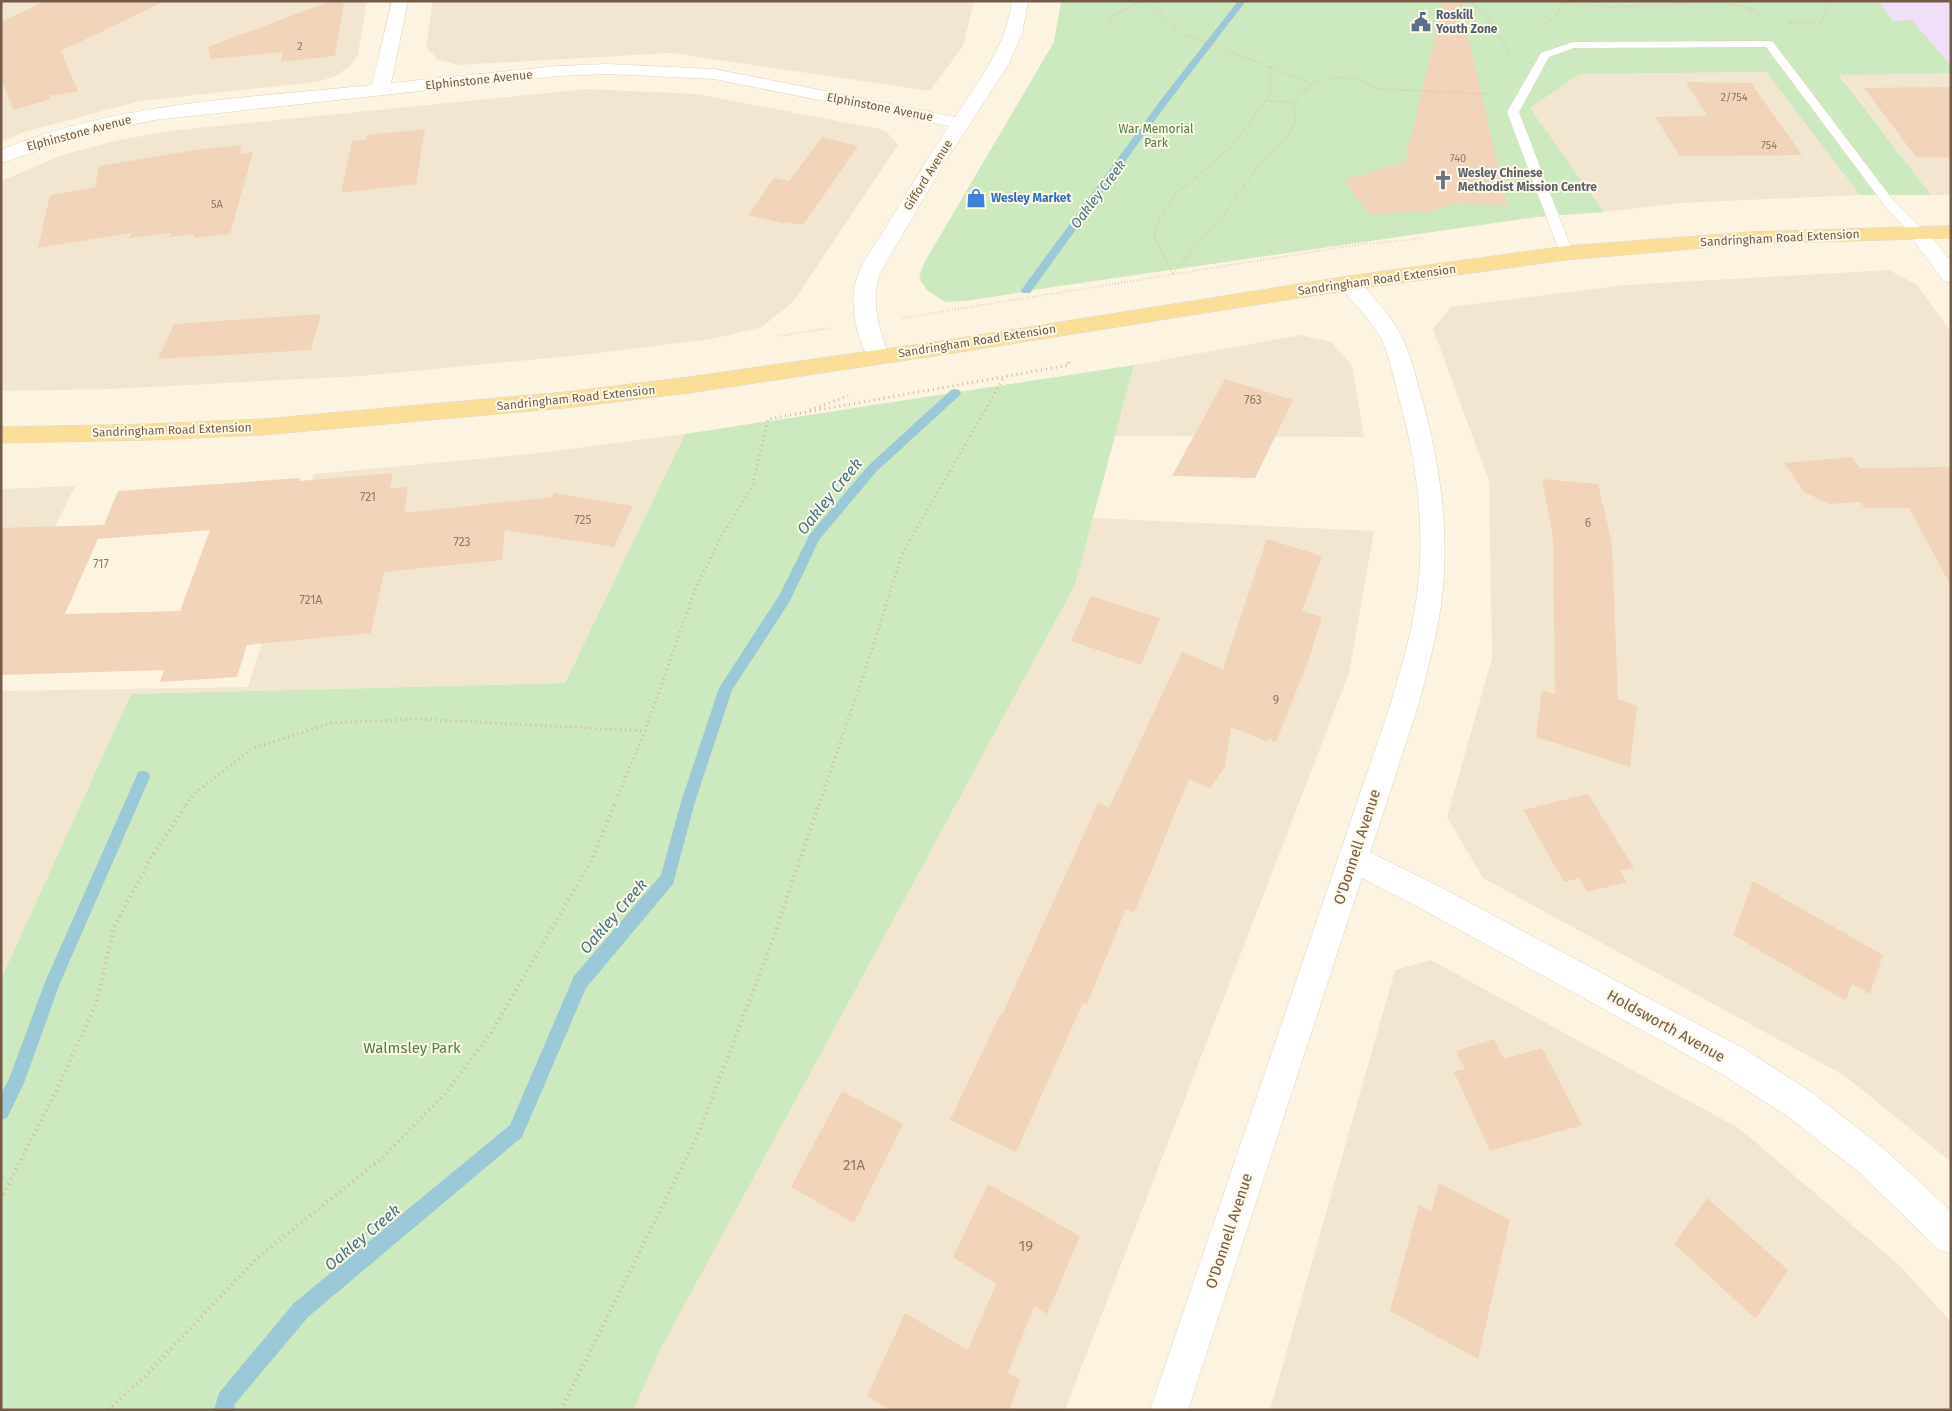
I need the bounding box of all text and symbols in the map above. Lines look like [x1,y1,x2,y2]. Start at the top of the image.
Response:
place label: Roskill Youth Zone [1435,8,1498,36]
public building icon: Roskill Youth Zone [1410,11,1432,33]
house number: 2 [297,40,303,53]
street label: Elphinstone Avenue [425,67,533,93]
street label: Elphinstone Avenue [826,90,934,124]
house number: 2/754 [1720,91,1748,104]
street label: Elphinstone Avenue [25,112,133,154]
park label: War Memorial Park [1118,122,1194,150]
street label: Gifford Avenue [901,137,955,213]
house number: 754 [1761,139,1777,152]
house number: 740 [1450,152,1466,165]
water label: Oakley Creek [1067,156,1130,232]
place label: Wesley Chinese Methodist Mission Centre [1458,166,1597,194]
church icon: Wesley Chinese Methodist Mission Centre [1432,169,1454,191]
shop icon: Wesley Market [965,187,987,209]
place label: Wesley Market [991,191,1071,205]
house number: 5A [211,198,224,211]
street label: Sandringham Road Extension [1700,227,1860,249]
street label: Sandringham Road Extension [1297,262,1457,298]
street label: Sandringham Road Extension [897,322,1057,360]
street label: Sandringham Road Extension [496,383,656,413]
house number: 763 [1244,393,1262,407]
street label: Sandringham Road Extension [92,420,252,440]
water label: Oakley Creek [793,454,866,538]
house number: 721 [360,490,376,504]
house number: 725 [574,513,592,527]
house number: 6 [1585,516,1591,530]
house number: 723 [453,535,471,549]
house number: 717 [93,557,109,571]
house number: 721A [300,593,323,607]
house number: 9 [1273,693,1279,707]
street label: O'Donnell Avenue [1330,787,1384,907]
water label: Oakley Creek [576,875,651,958]
street label: Holdsworth Avenue [1604,986,1728,1066]
park label: Walmsley Park [363,1039,461,1057]
house number: 21A [843,1156,865,1174]
street label: O'Donnell Avenue [1202,1171,1256,1291]
water label: Oakley Creek [321,1200,404,1275]
house number: 19 [1019,1237,1033,1255]

